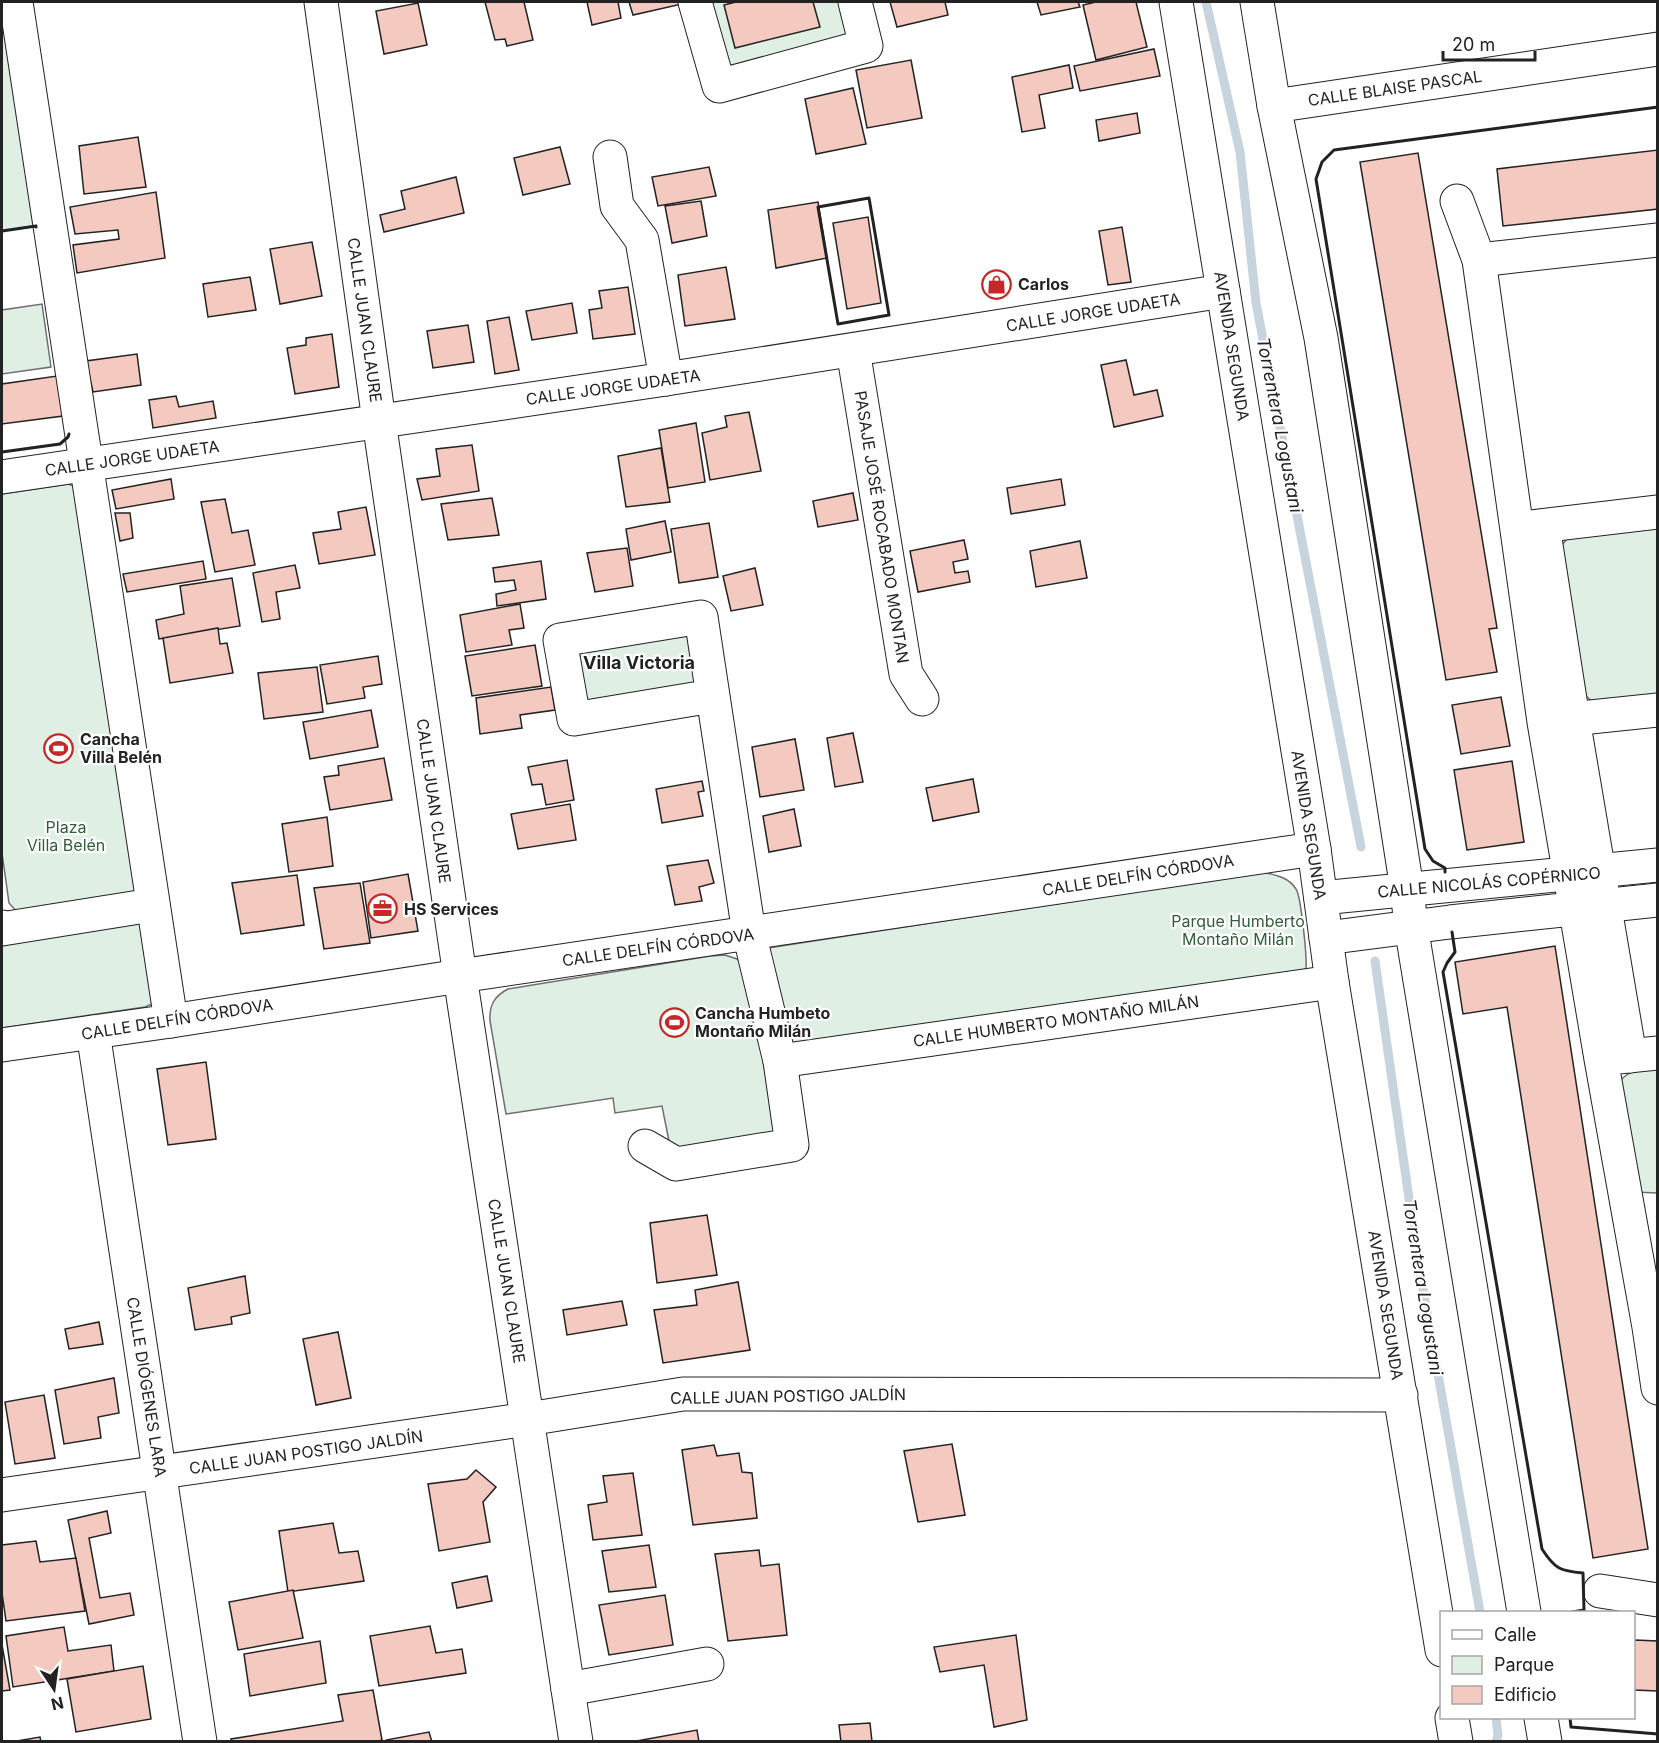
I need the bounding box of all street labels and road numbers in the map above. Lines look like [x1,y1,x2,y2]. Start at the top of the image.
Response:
street label: CALLE BLAISE PASCAL [1307,66,1483,110]
street label: CALLE JUAN CLAURE [344,236,386,404]
street label: AVENIDA SEGUNDA [1210,270,1254,422]
street label: CALLE JORGE UDAETA [1005,288,1181,336]
street label: CALLE JORGE UDAETA [525,365,701,409]
street label: PASAJE JOSÉ ROCABADO MONTAN [851,389,913,665]
street label: CALLE JORGE UDAETA [44,436,220,480]
street label: CALLE JUAN CLAURE [413,717,455,885]
street label: AVENIDA SEGUNDA [1287,749,1331,901]
street label: CALLE DELFÍN CÓRDOVA [1041,850,1235,900]
street label: CALLE NICOLÁS COPÉRNICO [1377,862,1601,902]
street label: CALLE DELFÍN CÓRDOVA [561,924,755,970]
street label: CALLE HUMBERTO MONTAÑO MILÁN [912,991,1200,1051]
street label: CALLE DELFÍN CÓRDOVA [80,994,274,1044]
street label: CALLE JUAN CLAURE [484,1197,530,1365]
street label: AVENIDA SEGUNDA [1364,1229,1408,1381]
street label: CALLE DIÓGENES LARA [123,1295,171,1479]
street label: CALLE JUAN POSTIGO JALDÍN [670,1384,906,1408]
street label: CALLE JUAN POSTIGO JALDÍN [188,1426,424,1478]

